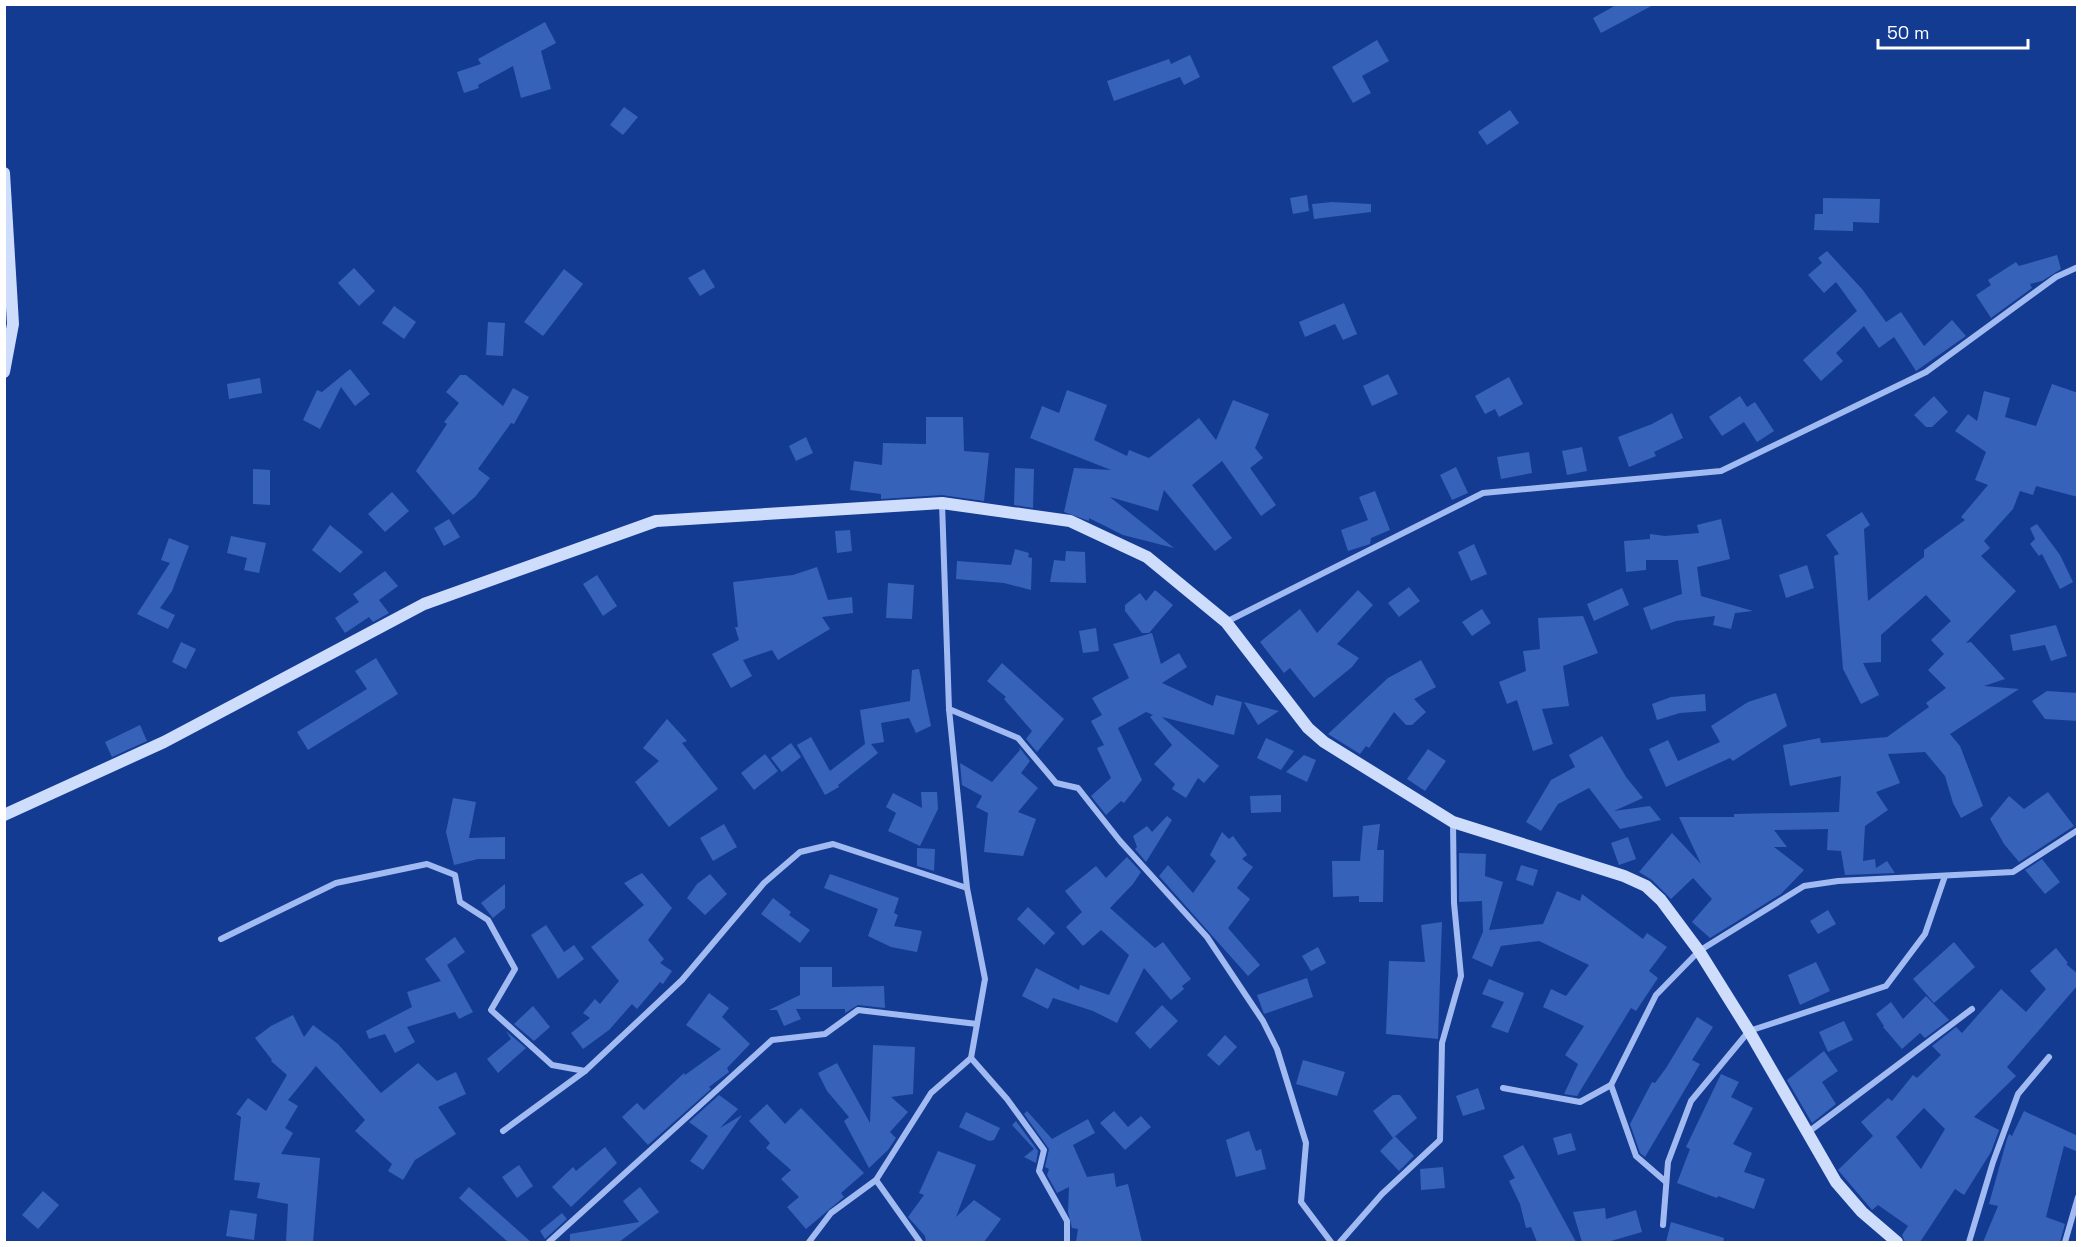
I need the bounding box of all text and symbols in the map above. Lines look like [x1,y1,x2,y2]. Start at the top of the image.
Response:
scale bar [1878,12,2028,50]
text: 50 m [1887,21,1929,44]

